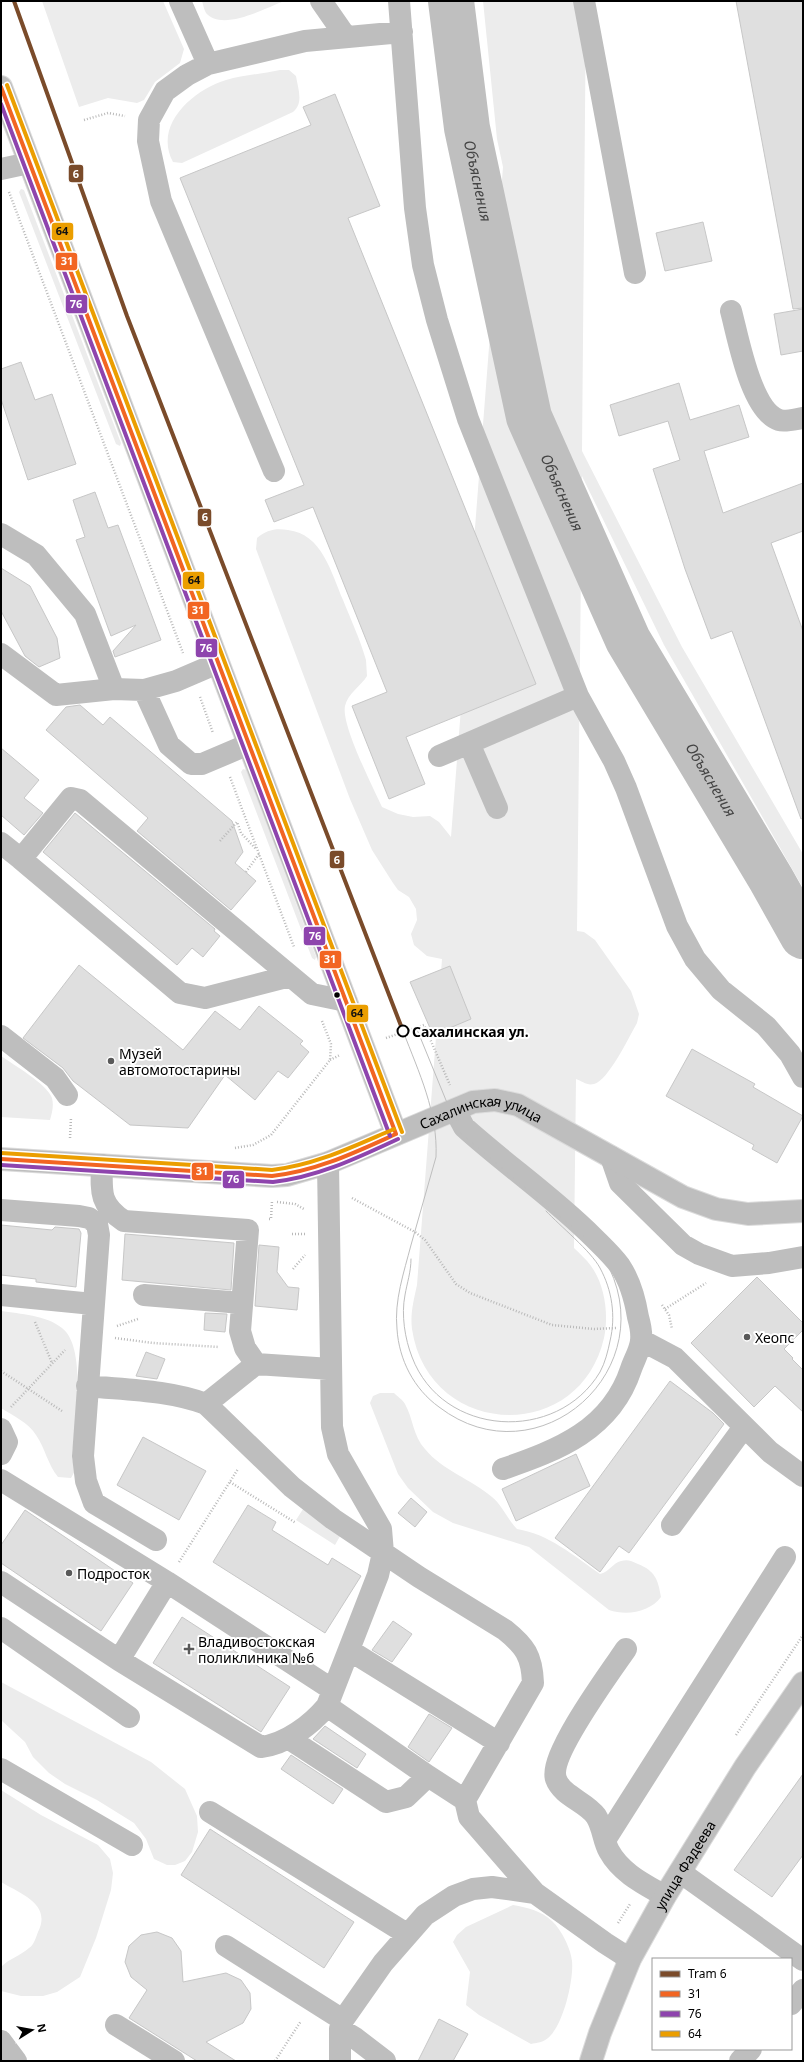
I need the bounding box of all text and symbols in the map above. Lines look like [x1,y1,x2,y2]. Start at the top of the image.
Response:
water label: Объяснения [460,138,497,224]
line badge: 6 [68,164,84,183]
text: 6 [73,166,79,181]
line badge: 64 [51,222,74,241]
text: 64 [56,223,69,238]
line badge: 31 [55,252,78,271]
text: 31 [61,253,73,268]
line badge: 76 [65,294,88,314]
text: 76 [70,296,82,311]
water label: Объяснения [537,450,589,535]
line badge: 6 [197,508,212,527]
text: 6 [202,509,208,524]
line badge: 64 [182,571,205,590]
text: 64 [188,572,201,587]
line badge: 31 [187,601,210,620]
text: 31 [192,602,204,617]
line badge: 76 [195,638,218,658]
text: 76 [200,640,212,655]
water label: Объяснения [682,739,741,820]
line badge: 6 [329,850,345,869]
text: 6 [334,852,340,867]
line badge: 76 [303,926,326,946]
text: 76 [309,928,321,943]
line badge: 31 [319,950,342,969]
text: 31 [324,951,336,966]
unlabelled marker [332,990,342,1000]
line badge: 64 [346,1004,369,1023]
text: 64 [351,1005,364,1020]
place label: Сахалинская ул. [412,1022,529,1041]
marker: Сахалинская ул. [396,1024,410,1038]
place label: Музей автомотостарины [119,1044,240,1079]
marker: Музей автомотостарины [106,1056,116,1066]
street label: Сахалинская улица [416,1090,546,1133]
line badge: 31 [191,1162,214,1181]
text: 31 [196,1163,208,1178]
line badge: 76 [222,1170,245,1189]
text: 76 [227,1171,239,1186]
place label: Хеопс [755,1328,794,1347]
marker: Хеопс [742,1332,752,1342]
place label: Подросток [77,1564,150,1583]
marker: Подросток [64,1568,74,1578]
place label: Владивостокская поликлиника №6 [198,1632,315,1667]
marker: Владивостокская поликлиника №6 [183,1643,195,1655]
street label: улица Фадеева [650,1816,719,1913]
legend [652,1958,792,2050]
text: Tram 6 [688,1965,727,1982]
text: 31 [688,1985,702,2002]
text: 76 [688,2005,702,2022]
north arrow [12,2010,52,2050]
text: N [34,2022,51,2034]
text: 64 [688,2025,702,2042]

